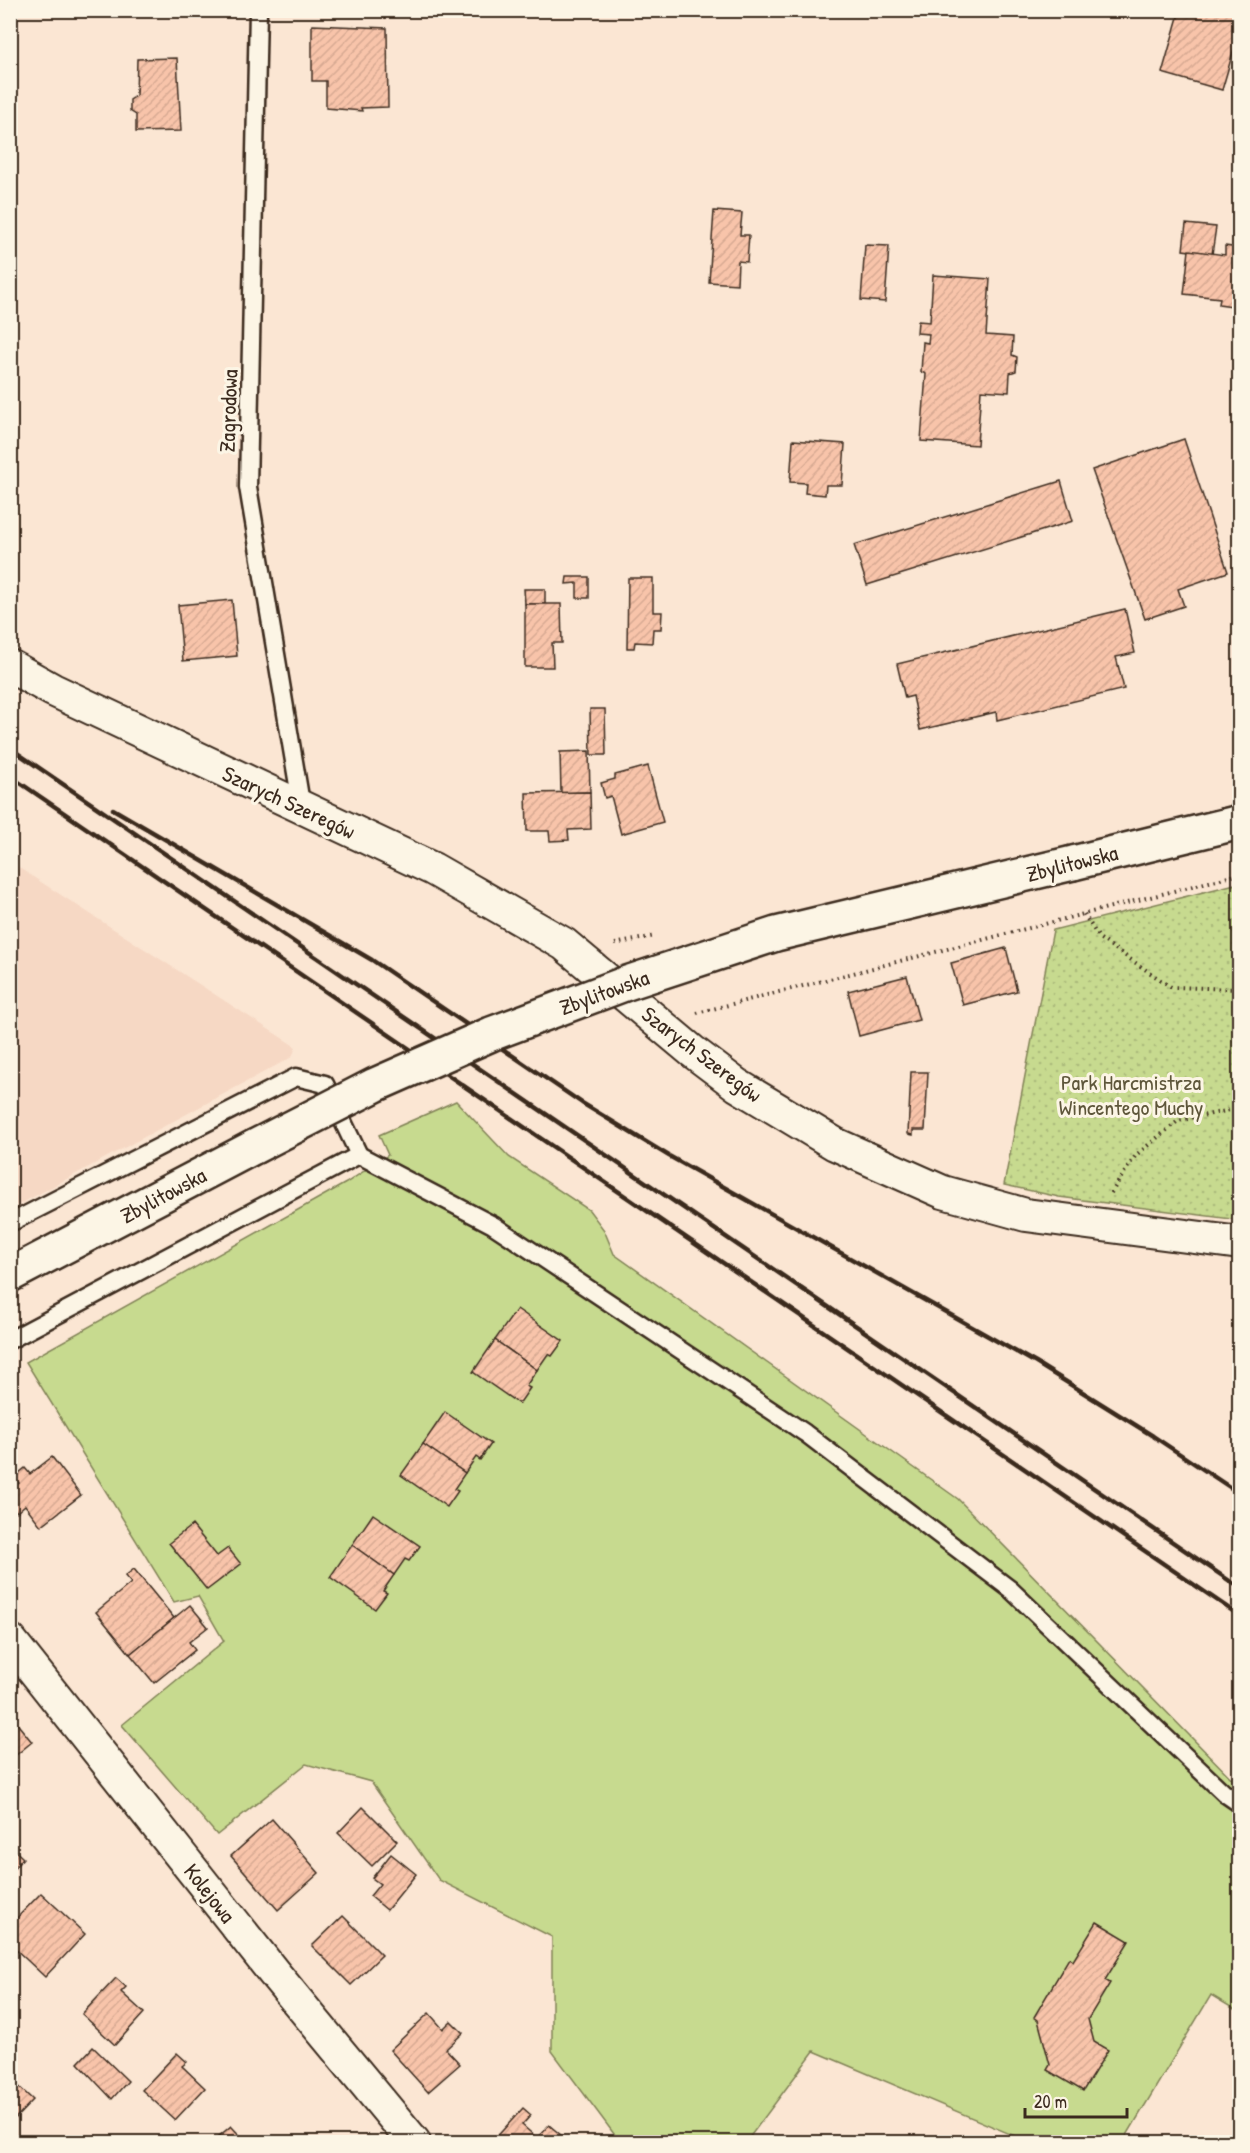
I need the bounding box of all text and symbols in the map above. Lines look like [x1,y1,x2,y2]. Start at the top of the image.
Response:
street label: Zagrodowa [212,369,244,453]
street label: Szarych Szeregów [218,758,360,846]
street label: Zbylitowska [1023,837,1121,889]
street label: Zbylitowska [555,962,653,1022]
street label: Szarych Szeregów [636,999,768,1109]
park label: Park Harcmistrza Wincentego Muchy [1059,1067,1203,1122]
street label: Zbylitowska [115,1160,211,1230]
street label: Kolejowa [177,1857,243,1929]
scale bar [1025,2081,1127,2119]
text: 20 m [1034,2089,1067,2114]

